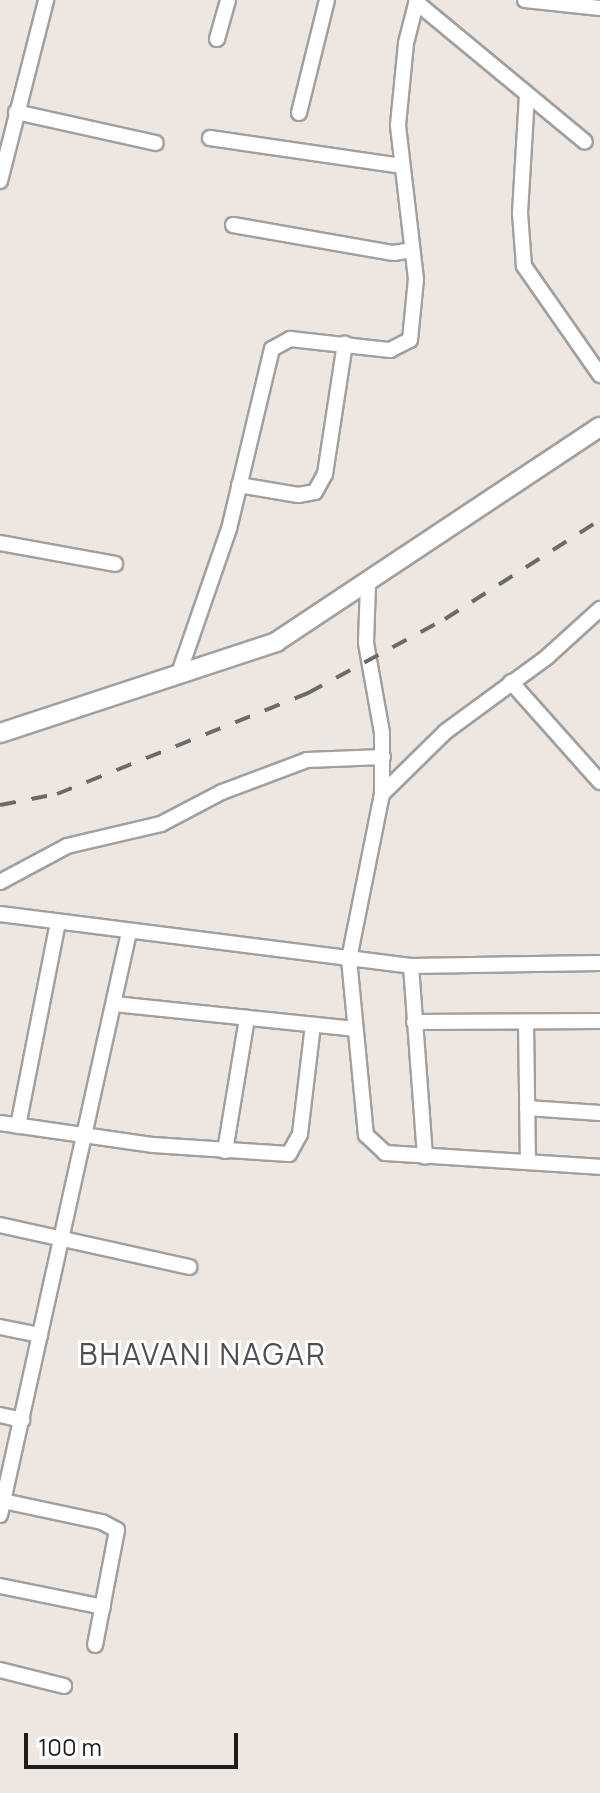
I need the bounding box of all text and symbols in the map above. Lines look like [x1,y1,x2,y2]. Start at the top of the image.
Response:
district label: BHAVANI NAGAR [79,1336,327,1372]
scale bar [28,1717,242,1767]
text: 100 m [38,1730,102,1763]

